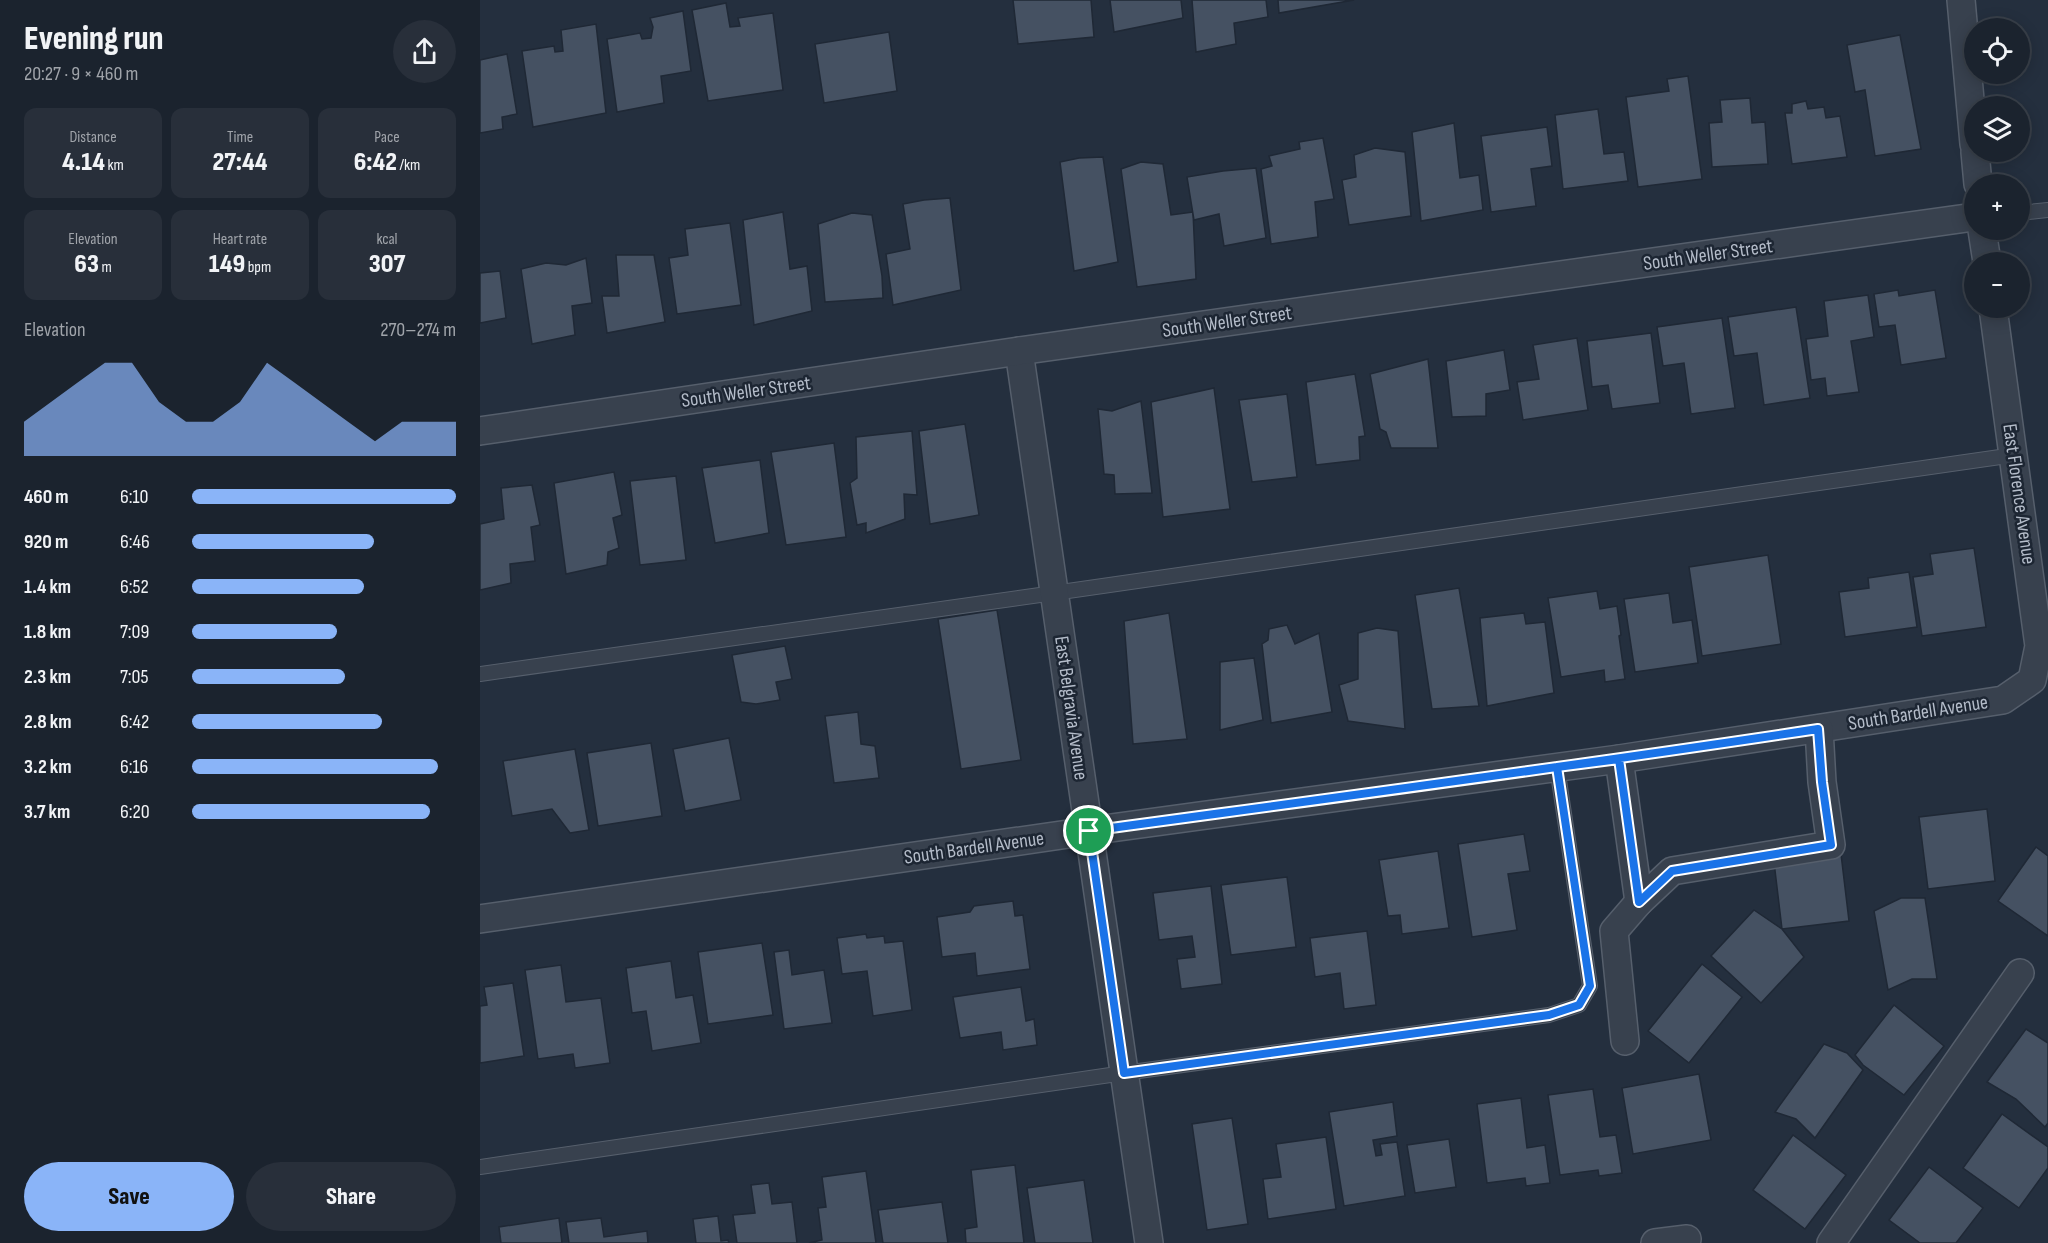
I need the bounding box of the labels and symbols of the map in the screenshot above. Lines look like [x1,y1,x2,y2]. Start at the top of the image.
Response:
street label: South Weller Street [1642,234,1774,276]
street label: South Weller Street [1161,301,1293,343]
street label: South Weller Street [680,371,812,413]
street label: East Florence Avenue [1997,422,2041,566]
street label: East Belgravia Avenue [1049,635,1093,781]
street label: South Bardell Avenue [1846,690,1990,736]
pin [1063,805,1114,856]
street label: South Bardell Avenue [902,826,1046,870]

